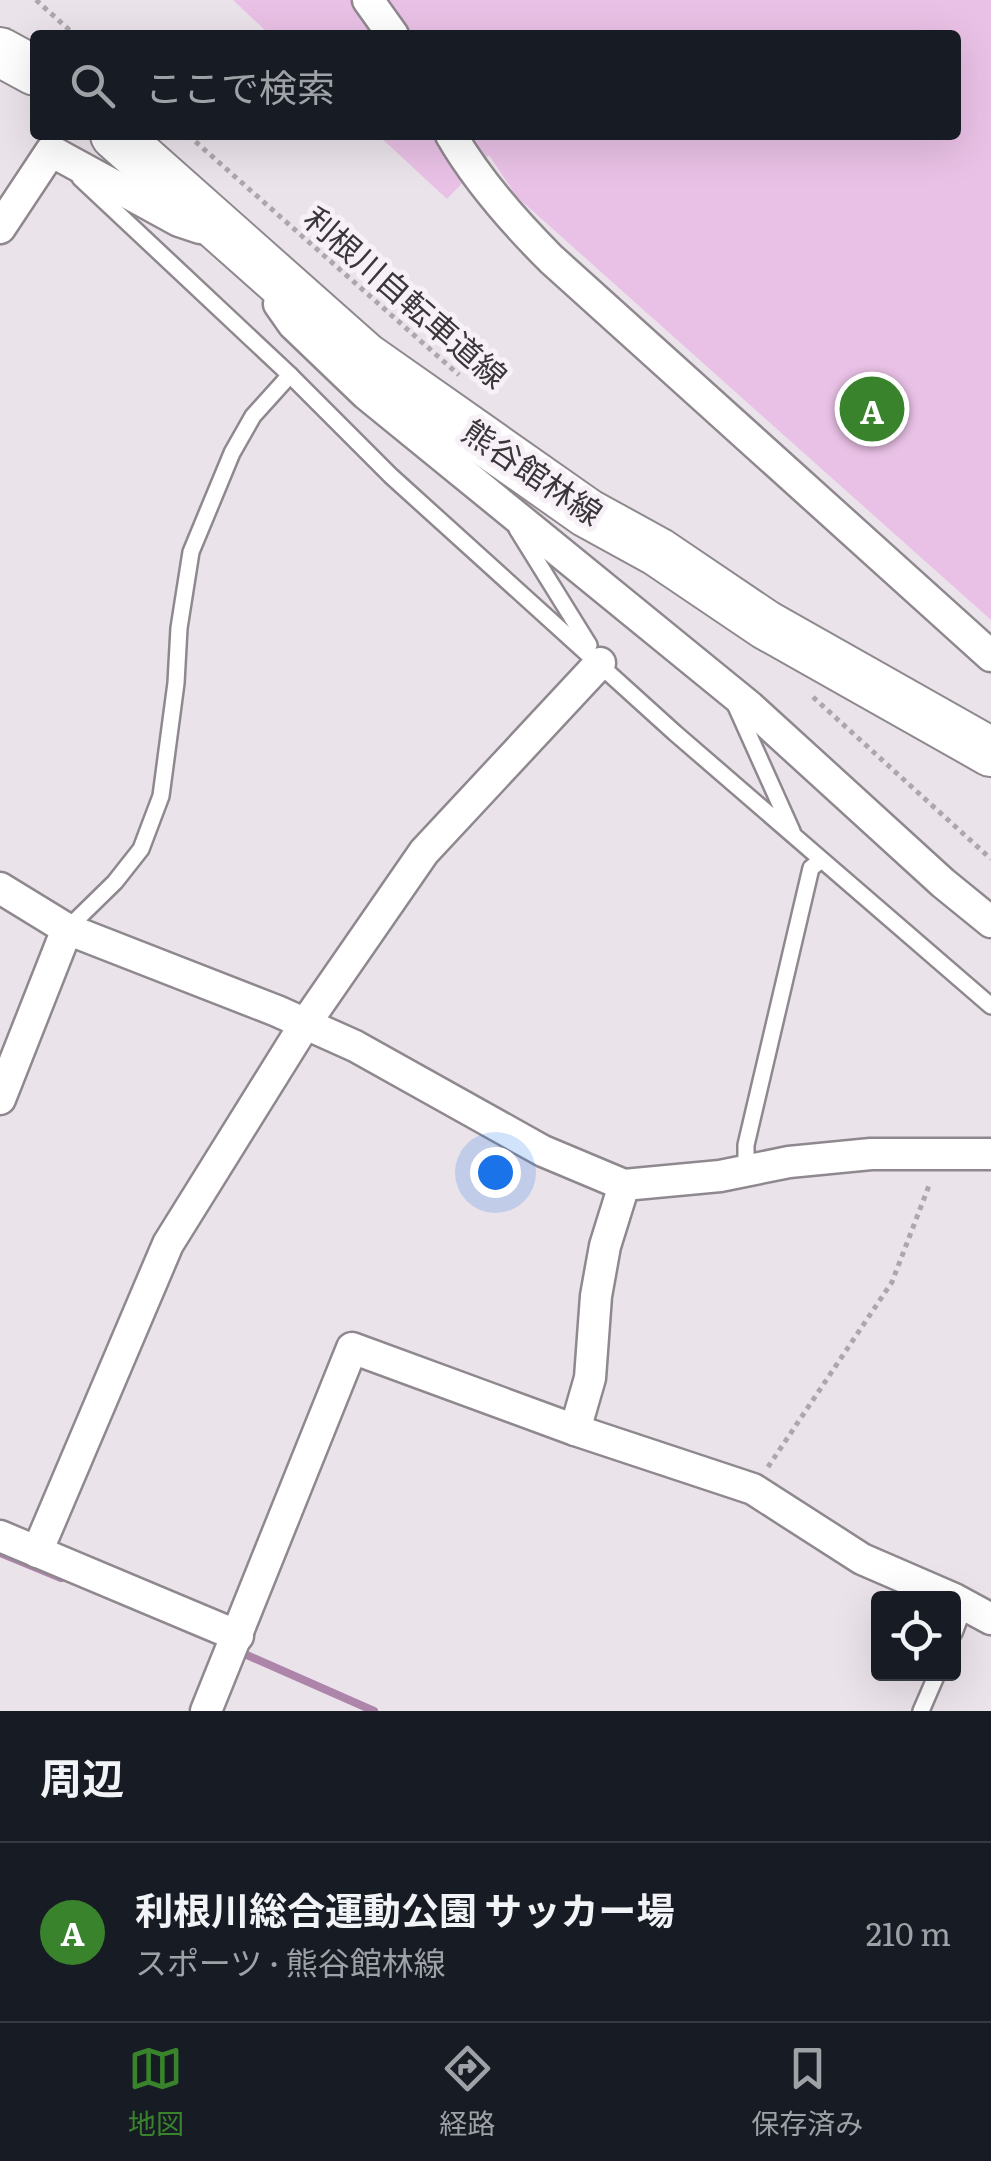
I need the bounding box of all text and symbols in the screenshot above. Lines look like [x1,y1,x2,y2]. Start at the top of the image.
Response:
search box [30,30,961,140]
text: ここで検索 [145,57,335,114]
icon: search [65,58,120,113]
street label: 利根川自転車道線 [295,194,519,398]
pin: A [840,372,904,446]
street label: 熊谷館林線 [454,406,613,535]
your location [470,1147,521,1198]
map controls [871,1591,961,1681]
button: locate [871,1591,961,1681]
text: 周辺 [40,1745,124,1807]
text: 利根川総合運動公園 サッカー場 [135,1880,675,1937]
text: A [60,1908,85,1956]
text: 210 m [866,1908,951,1956]
text: スポーツ · 熊谷館林線 [135,1937,446,1985]
tab: 地図 [128,2041,184,2143]
tab: 経路 [439,2041,495,2143]
tab: 保存済み [751,2041,863,2143]

